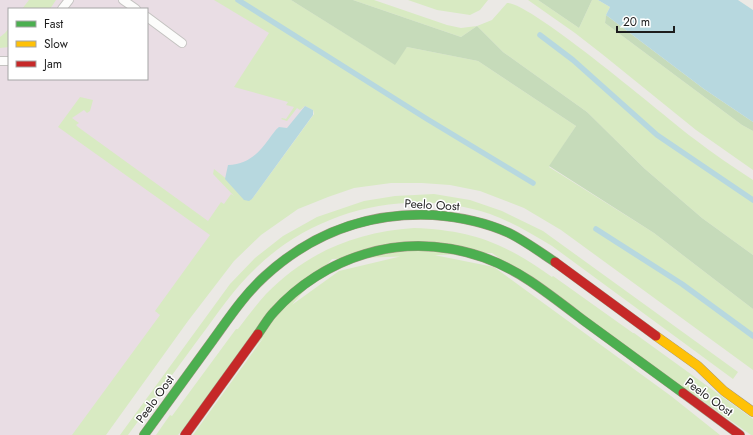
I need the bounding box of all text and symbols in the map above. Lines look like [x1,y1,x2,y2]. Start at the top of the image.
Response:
legend [8,8,148,80]
scale bar [617,8,674,34]
text: 20 m [623,13,650,31]
text: Fast [44,15,63,33]
text: Slow [44,35,69,53]
text: Jam [42,55,62,73]
street label: Peelo Oost [404,195,460,215]
street label: Peelo Oost [131,371,179,427]
street label: Peelo Oost [681,373,737,421]

